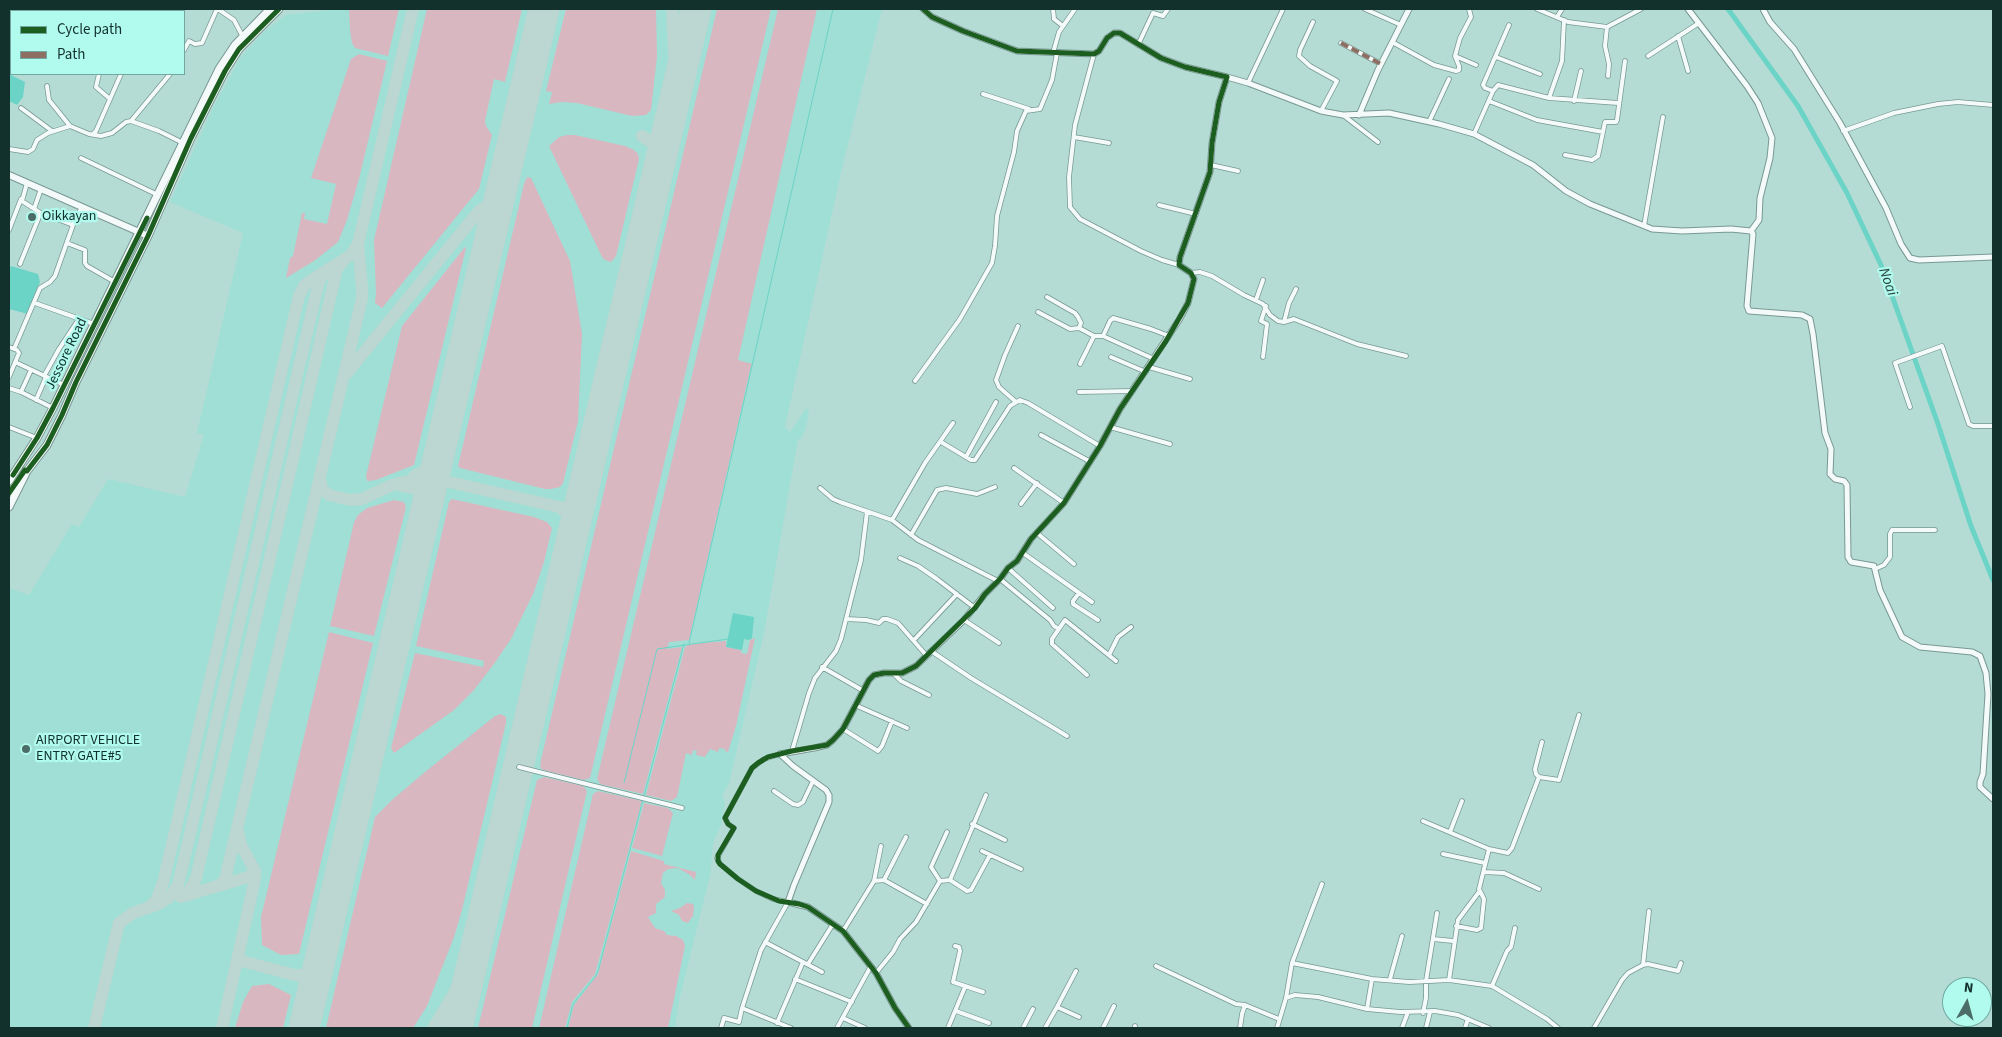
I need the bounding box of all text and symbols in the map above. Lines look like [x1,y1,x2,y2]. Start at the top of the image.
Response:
legend [10,10,185,75]
text: Cycle path [57,19,122,40]
text: Path [57,44,85,65]
place label: Oikkayan [42,209,96,225]
marker: Oikkayan [26,211,38,223]
water label: Noai [1874,265,1900,299]
street label: Jessore Road [42,315,92,393]
place label: AIRPORT VEHICLE ENTRY GATE#5 [36,733,140,766]
marker: AIRPORT VEHICLE ENTRY GATE#5 [20,743,32,755]
north arrow [1942,977,1992,1027]
text: N [1963,978,1975,999]

